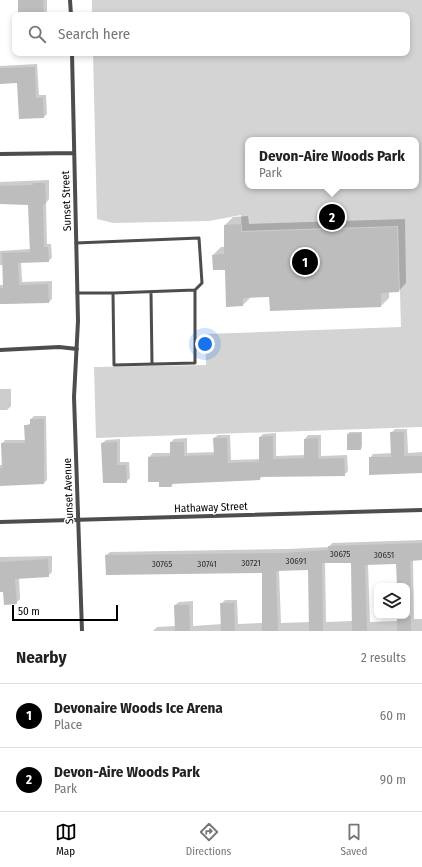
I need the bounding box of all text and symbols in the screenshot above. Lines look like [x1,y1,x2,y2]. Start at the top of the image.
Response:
search box [12,12,410,56]
icon: search [26,23,48,45]
text: Search here [58,25,130,43]
popup [245,137,419,189]
text: Devon-Aire Woods Park [259,147,405,165]
text: Park [259,165,282,180]
street label: Sunset Street [59,170,74,231]
pin: 2 [319,202,345,232]
pin: 1 [292,247,318,277]
your location [195,334,215,354]
street label: Sunset Avenue [61,458,76,524]
street label: Hathaway Street [174,500,248,515]
house number: 30675 [330,549,350,559]
house number: 30651 [374,550,394,560]
house number: 30691 [286,556,306,566]
house number: 30721 [241,558,261,568]
house number: 30765 [152,559,172,569]
house number: 30741 [197,559,217,569]
map controls [374,583,410,619]
button: layers [374,583,410,619]
scale bar [12,603,118,622]
text: 50 m [18,605,40,618]
text: Nearby [16,647,67,668]
text: 2 results [361,650,406,665]
text: Devonaire Woods Ice Arena [54,699,223,717]
text: 1 [26,708,32,723]
text: 60 m [380,708,406,723]
text: Place [54,717,82,732]
text: Devon-Aire Woods Park [54,763,200,781]
text: 2 [26,772,32,787]
text: 90 m [380,772,406,787]
text: Park [54,781,77,796]
tab: Map [55,821,77,858]
tab: Directions [186,821,231,858]
tab: Saved [341,821,367,858]

